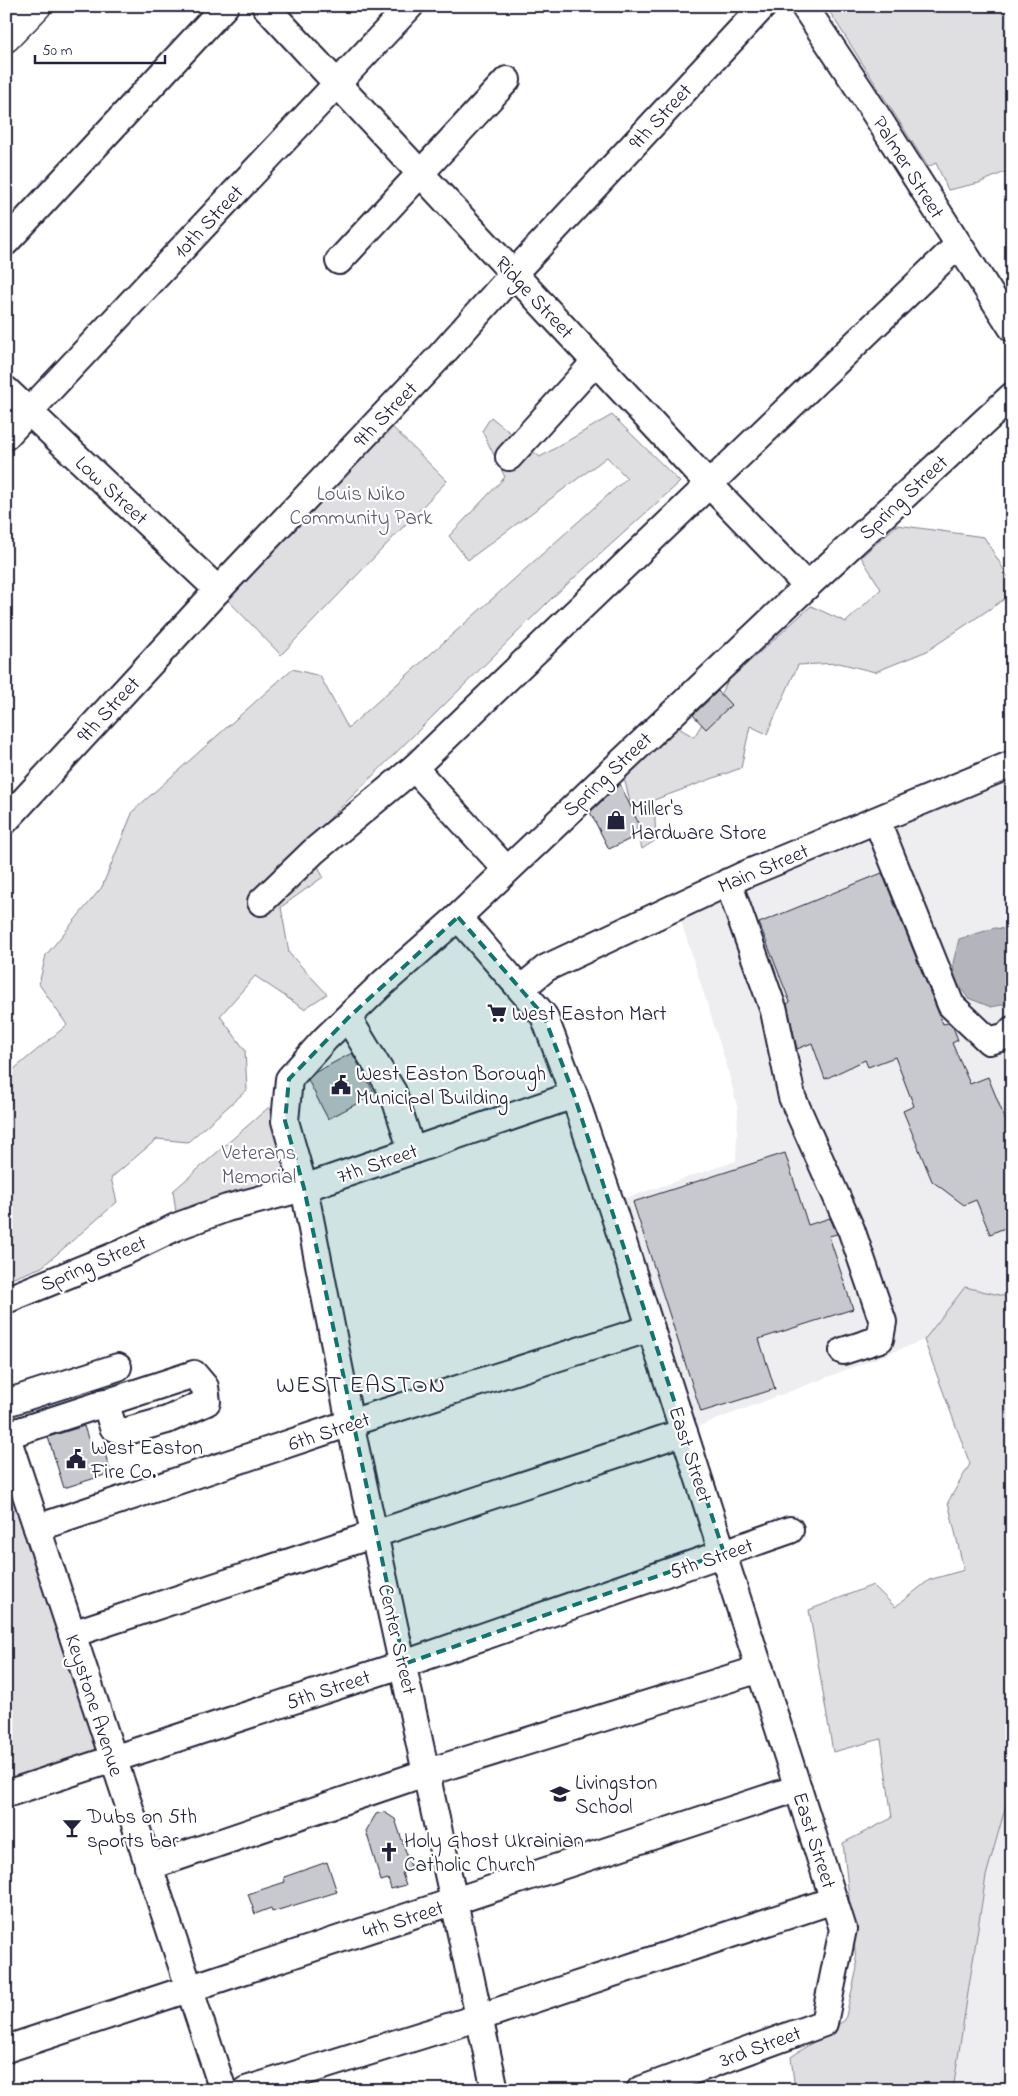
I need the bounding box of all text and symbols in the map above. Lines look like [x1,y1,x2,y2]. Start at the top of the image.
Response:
scale bar [35,32,165,64]
text: 50 m [42,40,73,62]
street label: 9th Street [623,77,700,157]
street label: Palmer Street [864,111,951,225]
street label: 10th Street [167,179,251,266]
street label: Ridge Street [486,250,580,348]
street label: 9th Street [347,376,426,455]
street label: Spring Street [853,449,957,549]
street label: Low Street [67,450,154,533]
park label: Louis Niko Community Park [289,480,433,536]
street label: 9th Street [71,670,148,750]
street label: Spring Street [557,726,661,826]
place label: Miller's Hardware Store [631,795,767,849]
shop icon: Miller's Hardware Store [605,809,627,831]
street label: Main Street [714,837,814,902]
place label: West Easton Mart [512,1000,667,1030]
supermarket icon: West Easton Mart [486,1002,508,1024]
place label: West Easton Borough Municipal Building [356,1060,546,1116]
public building icon: West Easton Borough Municipal Building [330,1074,352,1096]
street label: 7th Street [333,1137,422,1193]
park label: Veterans Memorial [221,1139,296,1193]
street label: Spring Street [36,1229,153,1303]
district label: WEST EASTON [276,1369,446,1404]
street label: East Street [659,1402,719,1507]
street label: 6th Street [285,1406,374,1460]
place label: West Easton Fire Co. [90,1434,203,1488]
public building icon: West Easton Fire Co. [65,1448,87,1470]
street label: 5th Street [666,1532,758,1588]
street label: Center Street [369,1581,423,1698]
street label: Keystone Avenue [54,1631,130,1782]
street label: 5th Street [283,1663,375,1719]
place label: Livingston School [575,1769,657,1823]
school or university icon: Livingston School [549,1783,571,1805]
street label: East Street [783,1788,843,1893]
place label: Dubs on 5th sports bar [86,1803,197,1857]
bar icon: Dubs on 5th sports bar [61,1817,83,1839]
place label: Holy Ghost Ukrainian Catholic Church [404,1827,584,1881]
church icon: Holy Ghost Ukrainian Catholic Church [378,1841,400,1863]
street label: 4th Street [359,1894,448,1948]
street label: 3rd Street [716,2019,806,2077]

